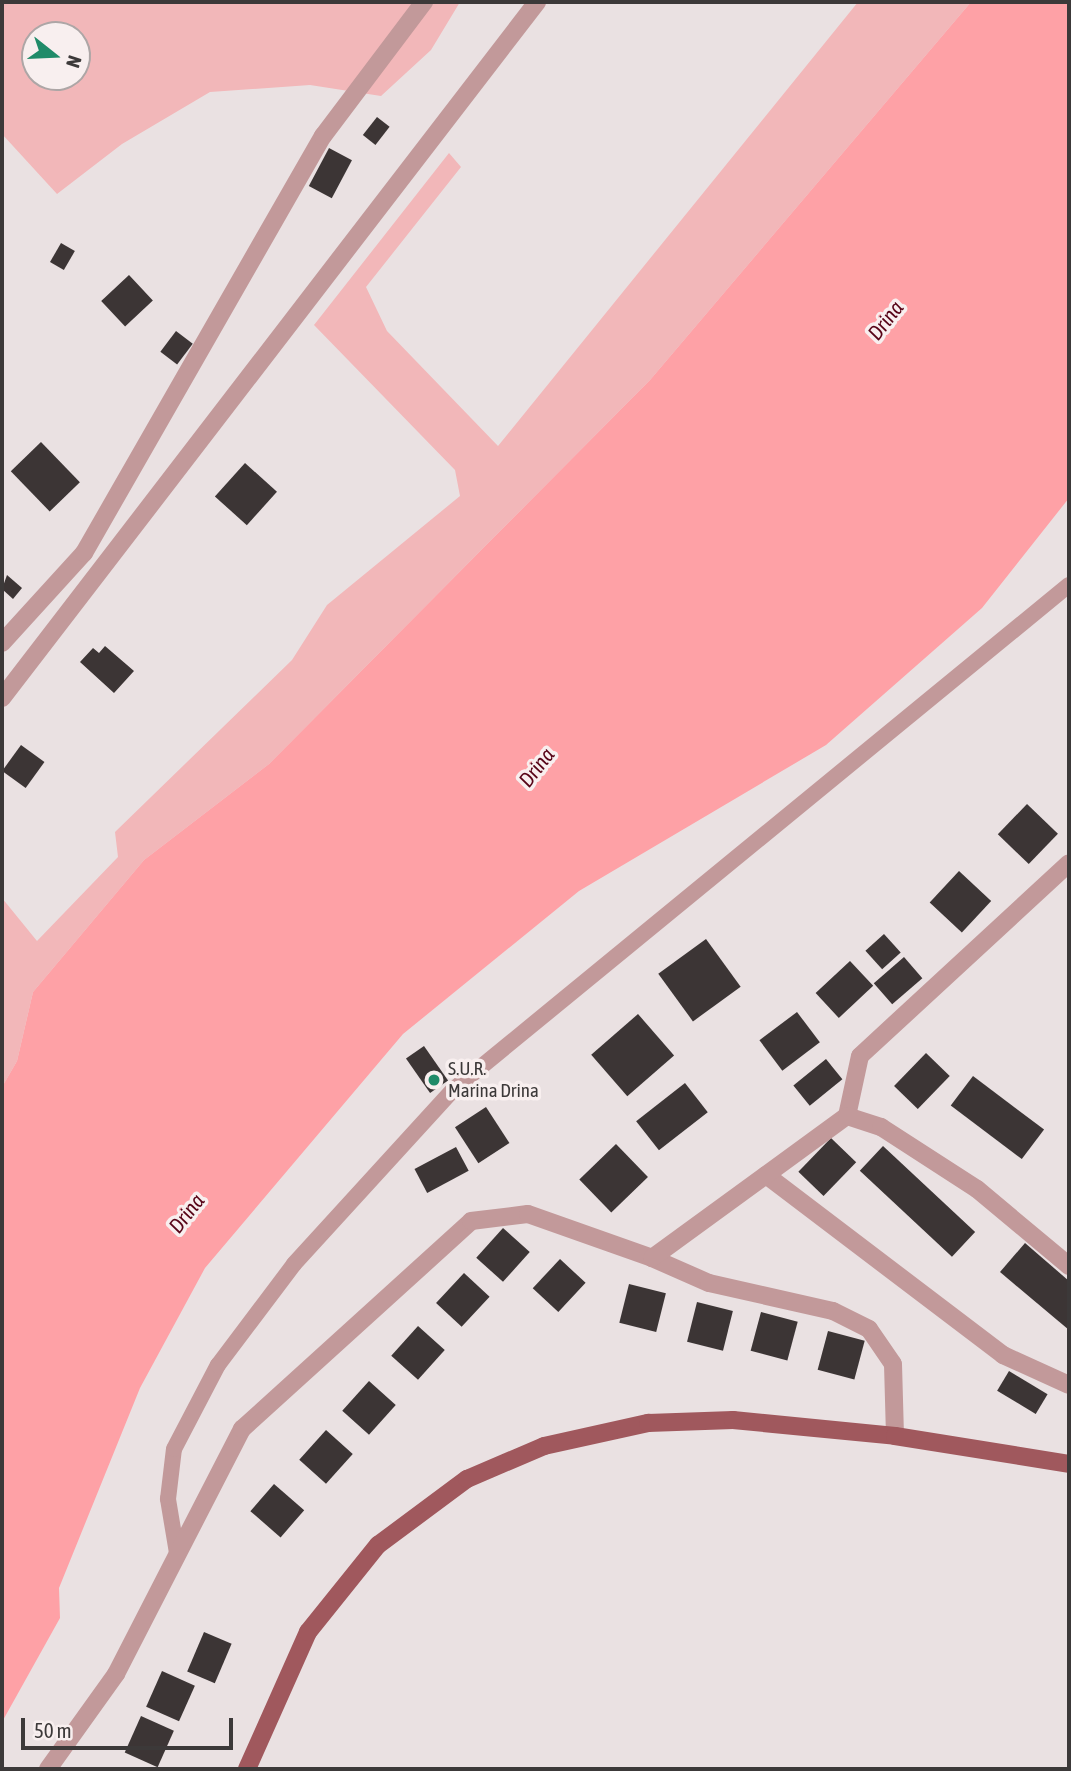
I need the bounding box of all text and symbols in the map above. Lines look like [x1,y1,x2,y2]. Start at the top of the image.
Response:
north arrow [21,21,91,91]
text: N [62,53,86,71]
water label: Drina [862,295,908,345]
water label: Drina [513,742,559,792]
place label: S.U.R. Marina Drina [448,1058,539,1102]
marker: S.U.R. Marina Drina [426,1072,442,1088]
water label: Drina [163,1188,209,1238]
scale bar [24,1704,236,1748]
text: 50 m [34,1718,72,1742]

